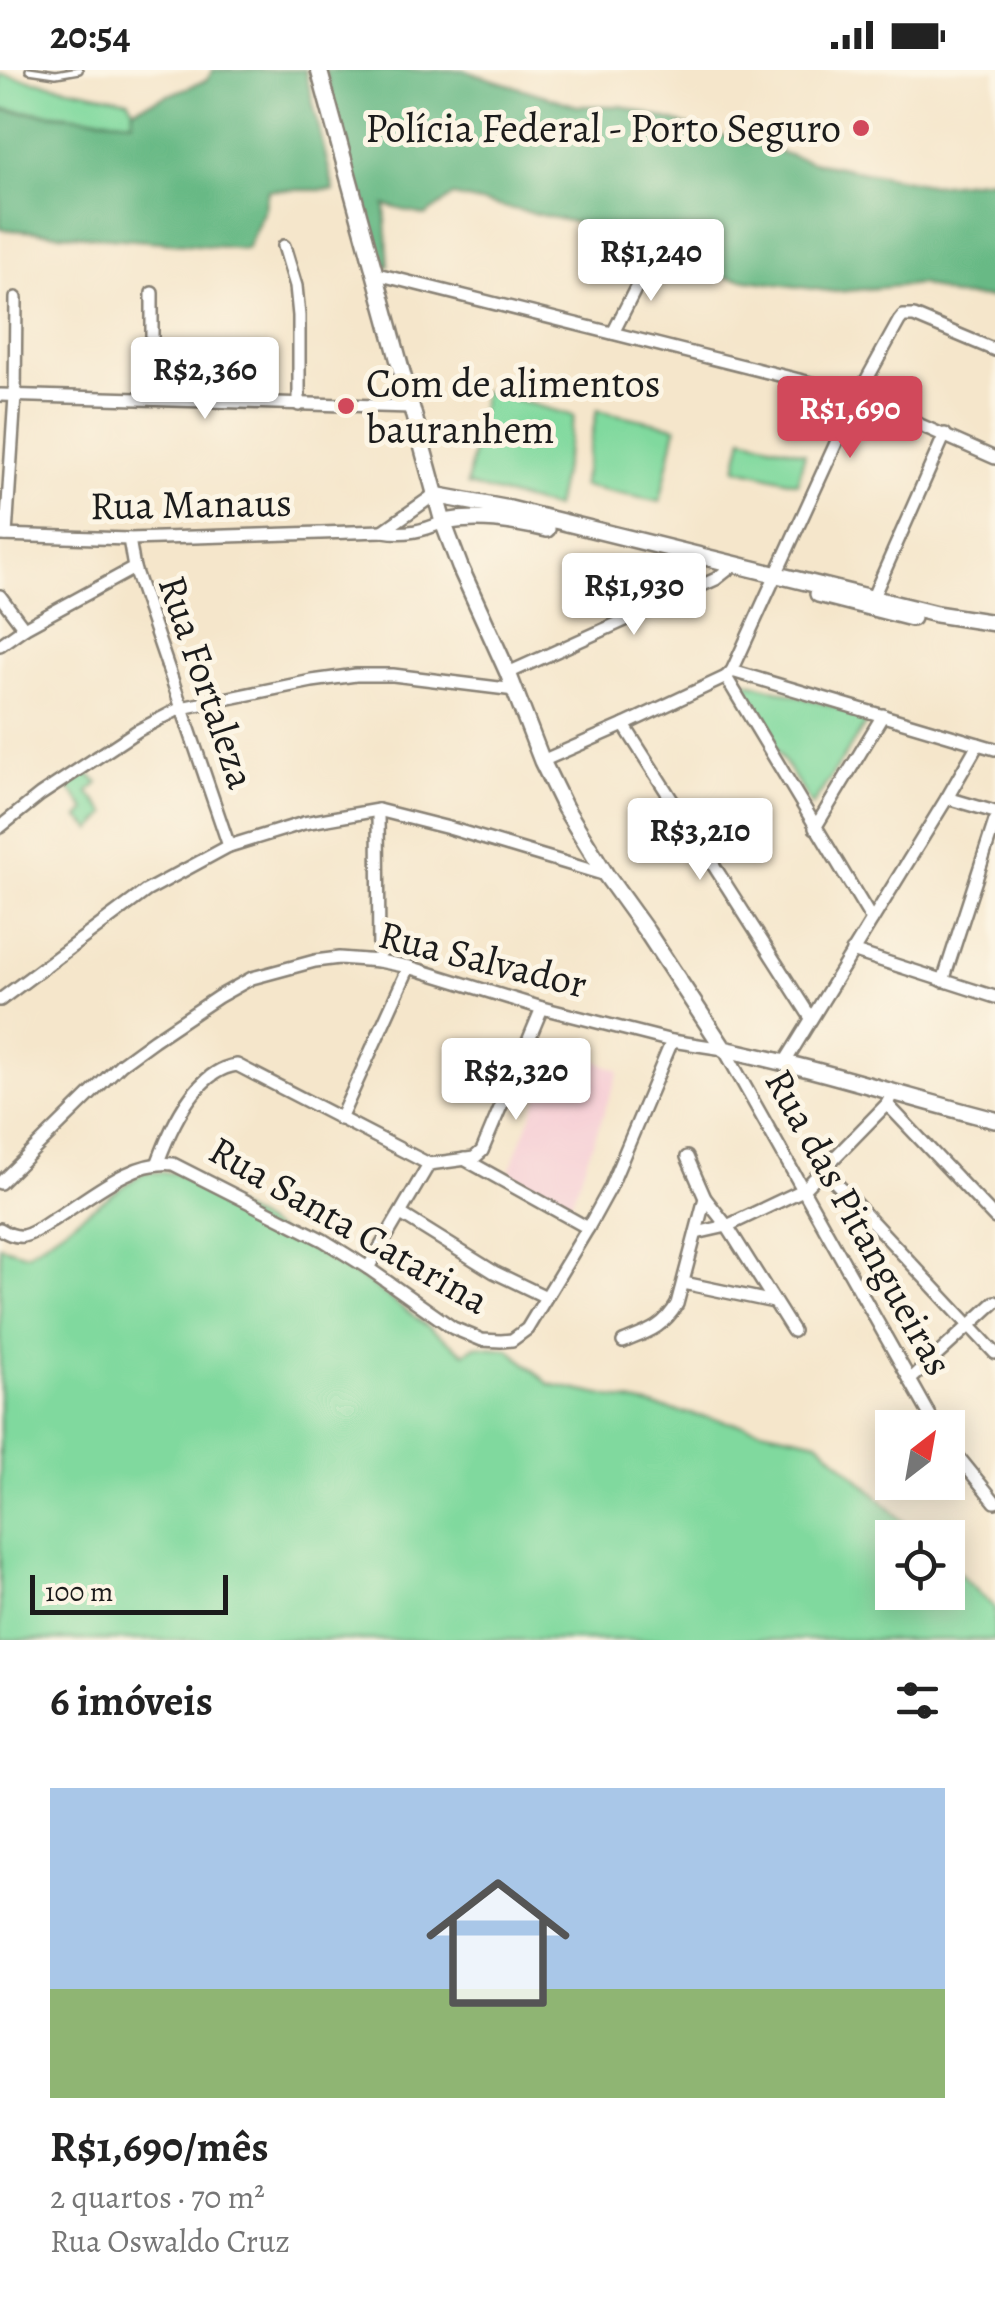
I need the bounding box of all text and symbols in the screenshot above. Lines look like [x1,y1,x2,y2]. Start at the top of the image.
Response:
text: 20:54 [50,9,131,61]
place label: Polícia Federal - Porto Seguro [365,101,841,156]
marker: Polícia Federal - Porto Seguro [850,117,872,139]
pin: R$1,240 [559,219,743,304]
text: R$1,240 [600,229,702,273]
pin: R$2,360 [113,337,297,422]
text: R$2,360 [153,347,257,391]
place label: Com de alimentos bauranhem [366,356,661,457]
pin: R$1,690 [758,376,942,461]
text: R$1,690 [799,386,901,430]
marker: Com de alimentos bauranhem [335,395,357,417]
street label: Rua Manaus [90,475,292,533]
pin: R$1,930 [542,553,726,638]
text: R$1,930 [584,563,684,607]
street label: Rua Fortaleza [145,568,269,796]
pin: R$3,210 [608,798,792,883]
text: R$3,210 [650,808,750,852]
street label: Rua Salvador [373,907,593,1011]
pin: R$2,320 [424,1038,608,1123]
text: R$2,320 [464,1048,568,1092]
street label: Rua das Pitangueiras [752,1059,966,1385]
street label: Rua Santa Catarina [199,1122,499,1328]
north arrow [875,1410,965,1500]
map controls [875,1410,965,1610]
button: locate [875,1520,965,1610]
scale bar [30,1570,228,1614]
text: 100 m [45,1573,113,1611]
text: 6 imóveis [50,1672,213,1729]
icon: filters [890,1673,945,1728]
icon: home [408,1853,588,2033]
text: R$1,690/mês [50,2118,269,2175]
text: 2 quartos · 70 m² [50,2175,265,2219]
text: Rua Oswaldo Cruz [50,2219,290,2263]

